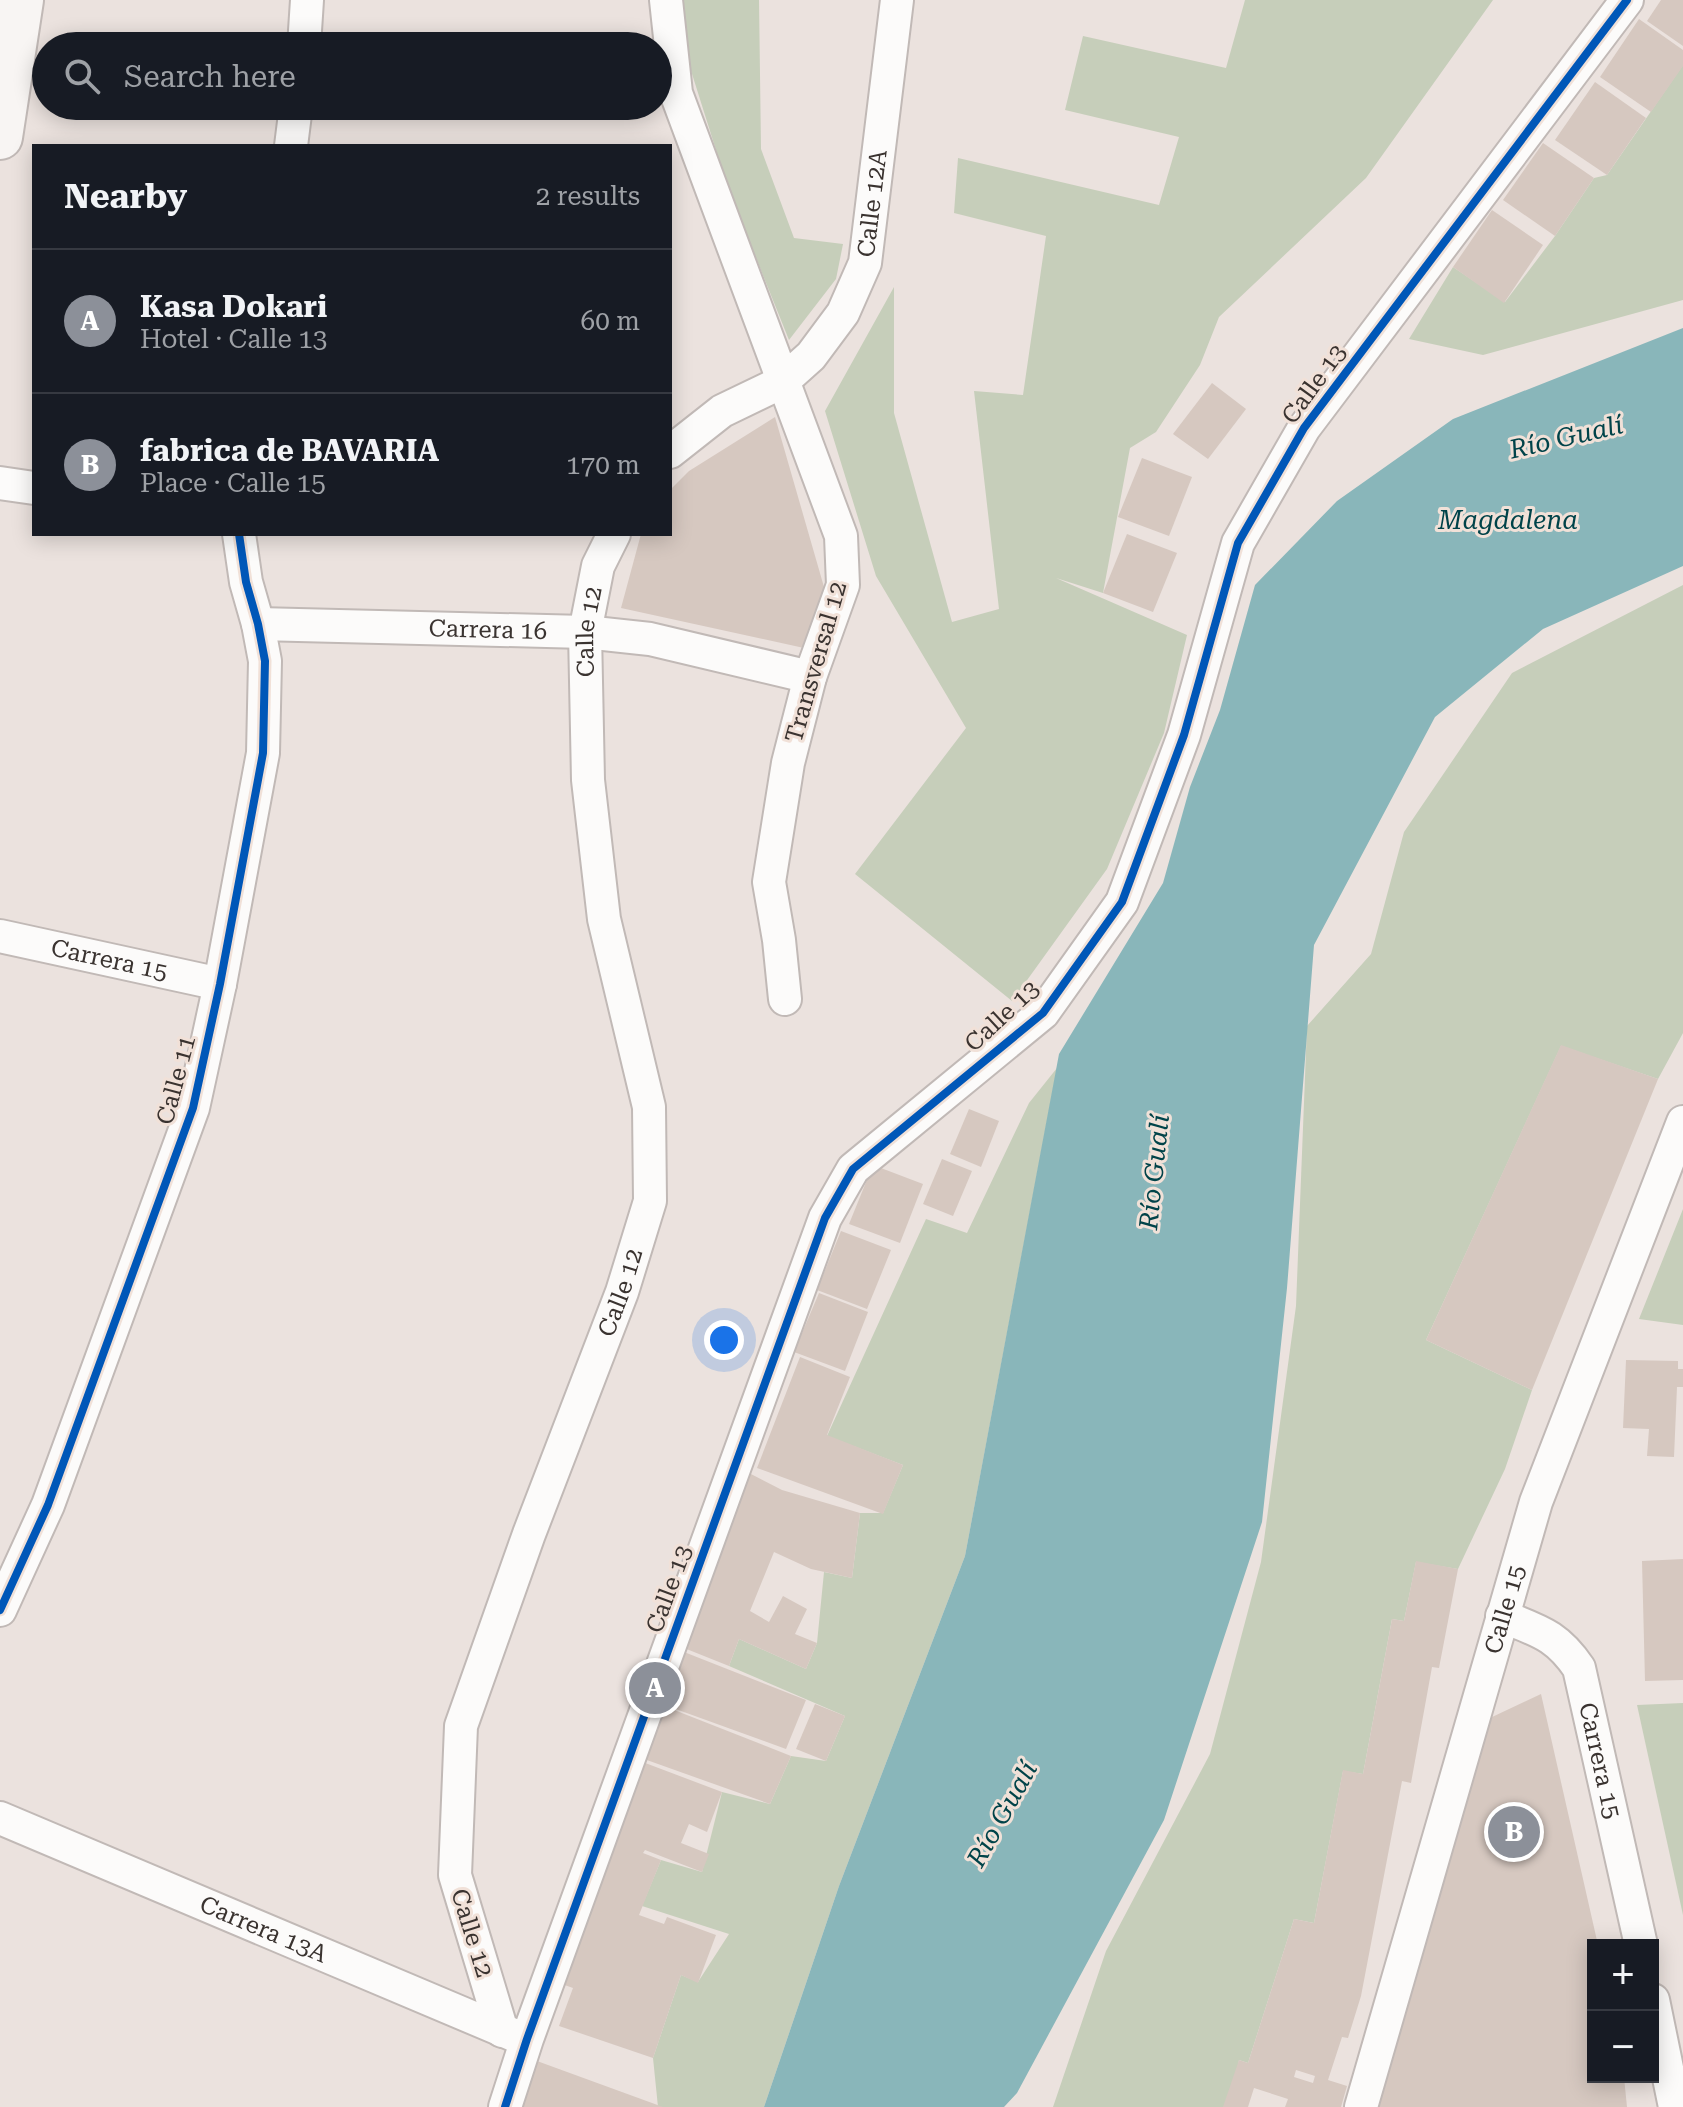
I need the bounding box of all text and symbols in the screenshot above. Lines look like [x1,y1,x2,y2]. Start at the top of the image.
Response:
search box [32,32,672,120]
icon: search [60,54,104,98]
text: Search here [124,59,296,94]
street label: Calle 12A [852,148,893,259]
text: Nearby [64,176,187,216]
text: 2 results [536,181,640,211]
text: Kasa Dokari [140,289,327,324]
text: A [81,306,99,336]
text: 60 m [581,306,640,336]
text: Hotel · Calle 13 [140,324,327,354]
street label: Calle 13 [1276,339,1352,429]
water label: Río Gualí [1505,409,1627,465]
text: fabrica de BAVARIA [140,433,439,468]
text: B [81,450,99,480]
text: 170 m [566,450,640,480]
text: Place · Calle 15 [140,468,326,498]
water label: Magdalena [1437,505,1578,535]
street label: Transversal 12 [780,578,852,746]
street label: Calle 12 [571,584,608,677]
street label: Carrera 16 [428,614,548,645]
street label: Carrera 15 [49,934,170,986]
street label: Calle 13 [959,975,1045,1057]
street label: Calle 11 [151,1032,201,1128]
water label: Río Gualí [1133,1112,1175,1232]
street label: Calle 12 [592,1245,649,1341]
your location [704,1320,744,1360]
street label: Calle 13 [640,1541,698,1637]
street label: Calle 15 [1479,1562,1531,1657]
pin: A [629,1658,681,1718]
street label: Carrera 15 [1573,1700,1626,1822]
water label: Río Gualí [960,1755,1044,1873]
pin: B [1488,1802,1540,1862]
street label: Calle 12 [445,1885,499,1981]
street label: Carrera 13A [196,1890,331,1969]
map controls [1587,1939,1659,2083]
button: + [1587,1939,1659,2011]
button: − [1587,2011,1659,2083]

